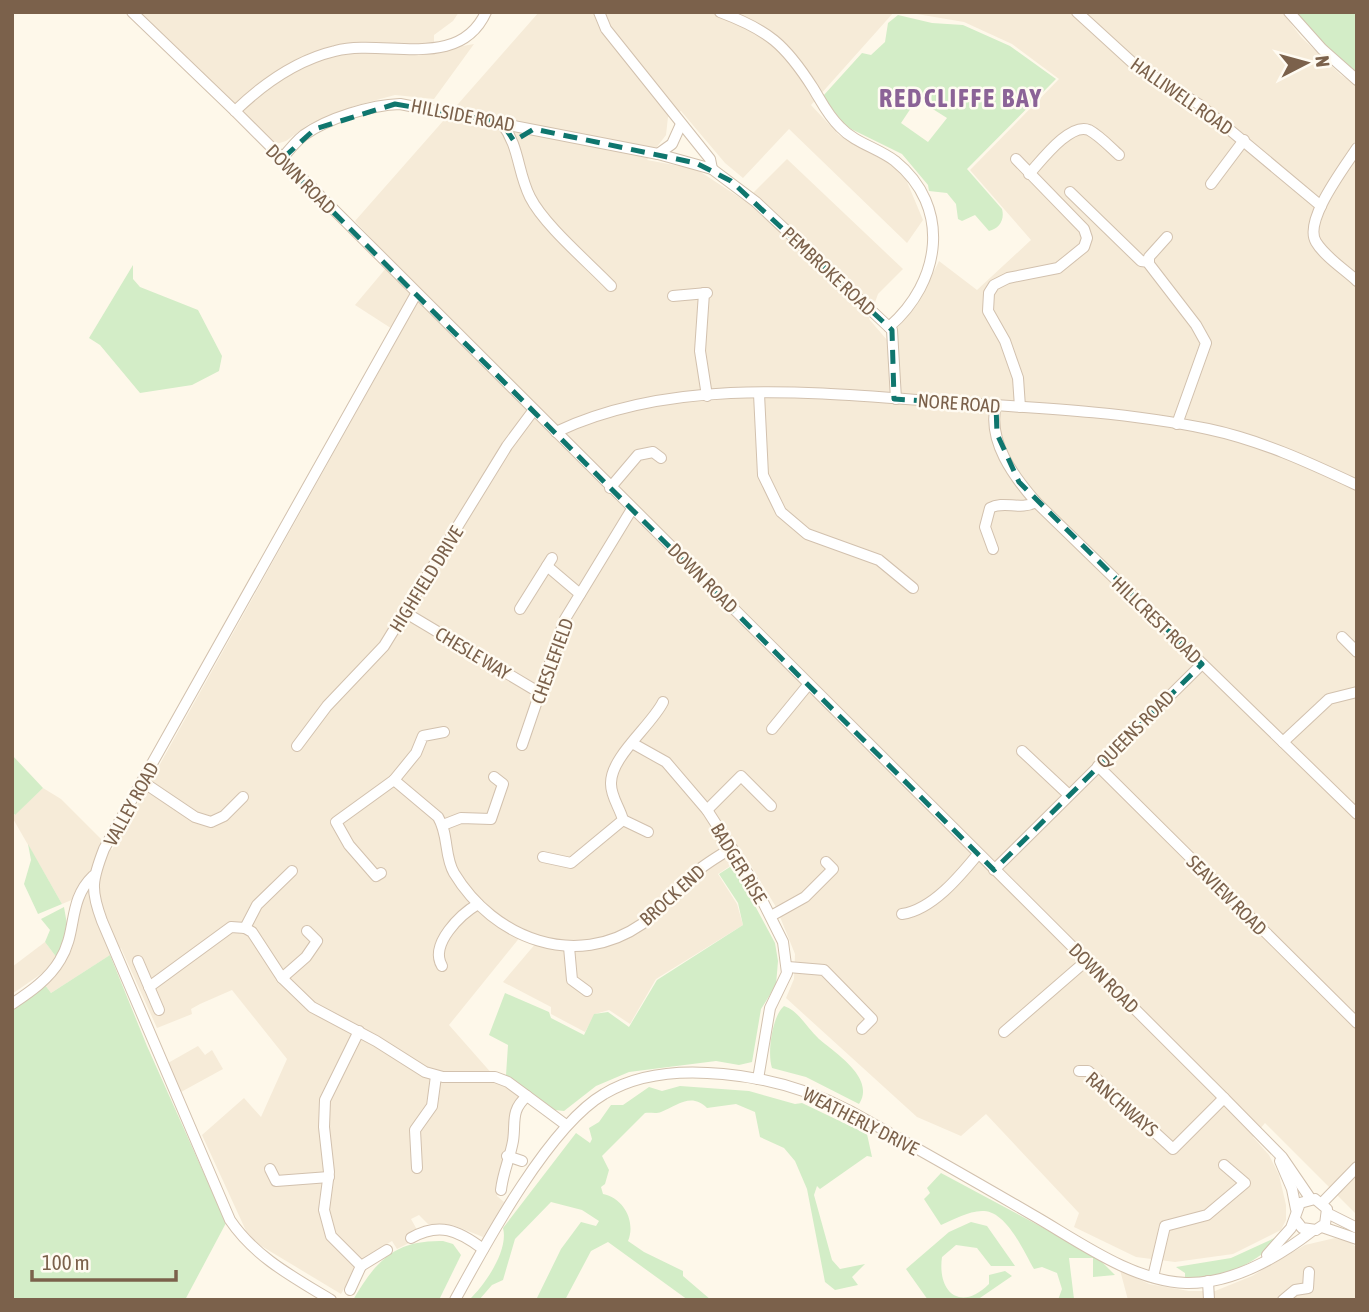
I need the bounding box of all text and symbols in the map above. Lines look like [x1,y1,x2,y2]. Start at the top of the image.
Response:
north arrow [1271,28,1341,98]
street label: HALLIWELL ROAD [1127,53,1237,139]
text: N [1311,54,1334,68]
district label: REDCLIFFE BAY [879,83,1043,113]
street label: HILLSIDE ROAD [409,94,517,136]
street label: DOWN ROAD [262,140,340,218]
street label: PEMBROKE ROAD [778,222,880,320]
street label: NORE ROAD [917,389,1001,417]
street label: HIGHFIELD DRIVE [385,522,467,636]
street label: DOWN ROAD [664,539,742,617]
street label: HILLCREST ROAD [1108,572,1206,668]
street label: CHESLEFIELD [526,615,578,707]
street label: CHESLE WAY [431,622,515,684]
street label: QUEENS ROAD [1092,686,1178,772]
street label: VALLEY ROAD [99,758,163,850]
street label: BADGER RISE [706,819,772,907]
street label: SEAVIEW ROAD [1182,850,1272,940]
street label: BROCK END [635,860,709,930]
street label: DOWN ROAD [1065,939,1143,1017]
street label: RANCHWAYS [1082,1067,1162,1141]
street label: WEATHERLY DRIVE [799,1082,923,1160]
scale bar [32,1238,175,1282]
text: 100 m [42,1250,90,1274]

